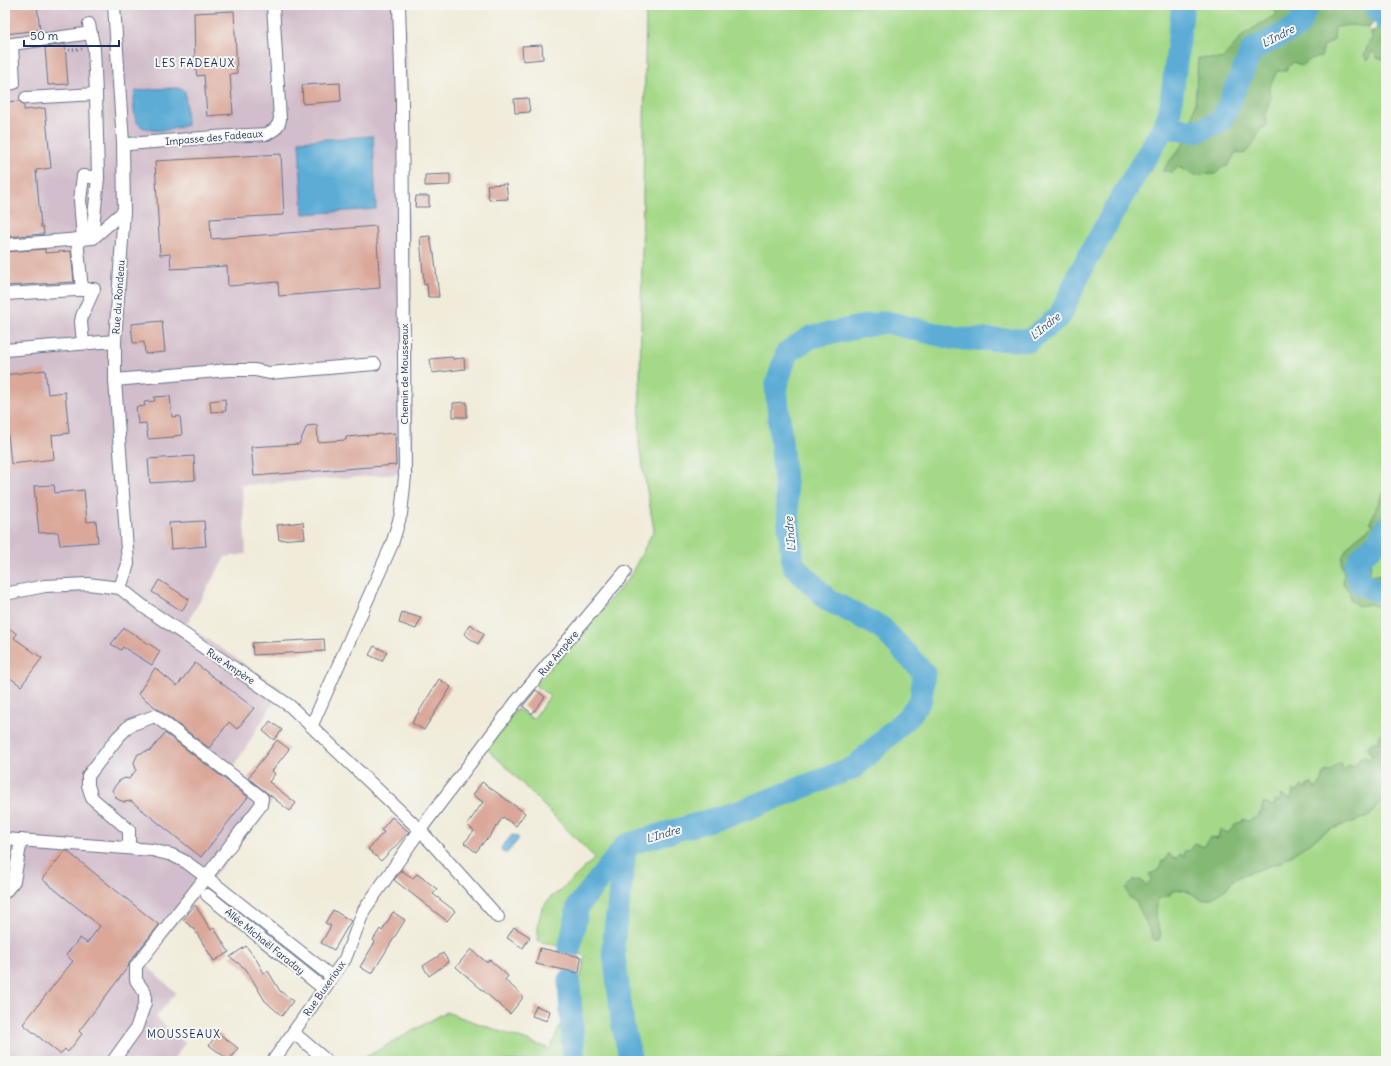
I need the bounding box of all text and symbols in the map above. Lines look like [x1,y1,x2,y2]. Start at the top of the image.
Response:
water label: L'Indre [1259,21,1298,50]
scale bar [24,22,119,48]
text: 50 m [30,28,59,43]
district label: LES FADEAUX [155,56,235,70]
street label: Impasse des Fadeaux [165,127,263,148]
street label: Rue du Rondeau [109,259,128,335]
water label: L'Indre [1027,309,1064,342]
street label: Chemin de Mousseaux [398,323,411,424]
water label: L'Indre [781,515,798,552]
street label: Rue Ampère [536,628,581,679]
street label: Rue Ampère [204,646,257,687]
water label: L'Indre [644,822,683,846]
street label: Allée Michaël Faraday [222,905,307,977]
street label: Rue Buxerioux [300,958,348,1019]
district label: MOUSSEAUX [147,1027,221,1041]

